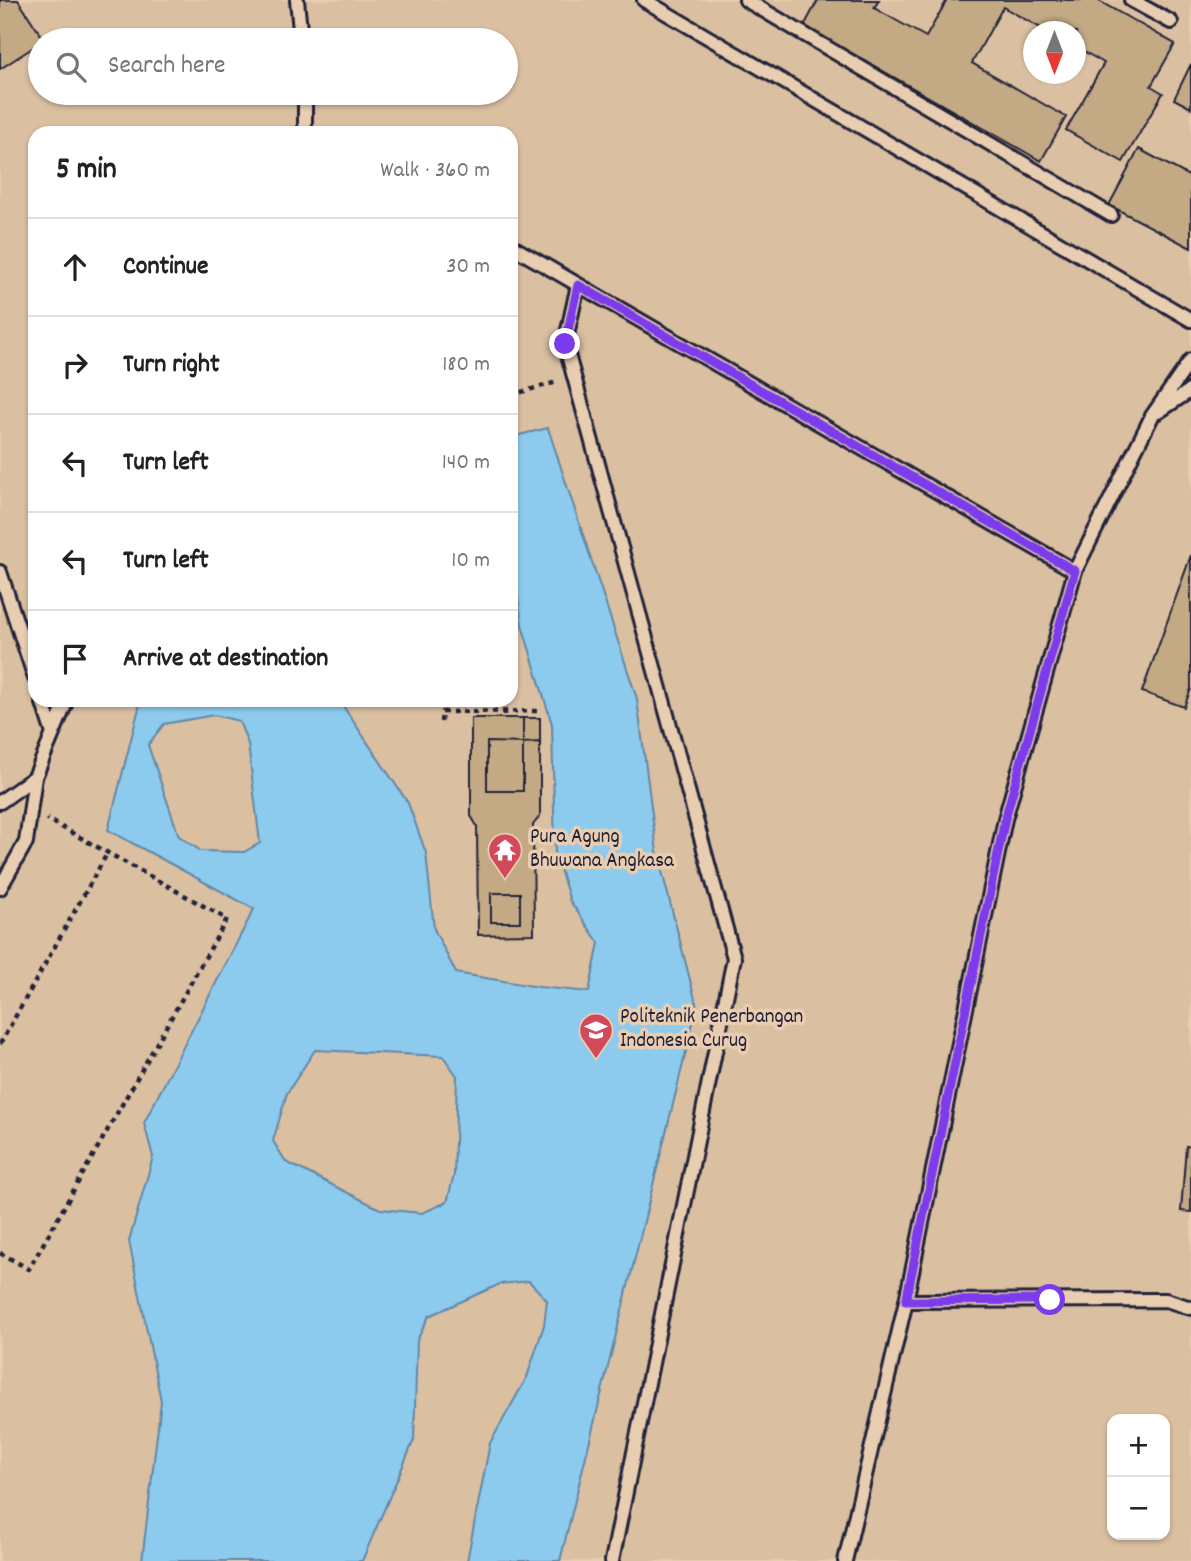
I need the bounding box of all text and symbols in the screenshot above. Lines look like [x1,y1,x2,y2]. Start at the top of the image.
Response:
north arrow [1023,21,1086,84]
search box [28,28,518,105]
icon: search [52,48,90,86]
text: Search here [108,48,226,85]
text: 5 min [56,150,117,193]
text: Walk · 360 m [380,155,490,188]
icon: ahead [56,248,94,286]
text: Continue [123,249,208,286]
text: 30 m [446,251,490,284]
route end [549,328,580,359]
icon: right [56,346,94,384]
text: Turn right [123,347,220,384]
text: 180 m [442,349,490,382]
icon: left [56,444,94,482]
text: Turn left [123,445,209,482]
text: 140 m [442,447,490,480]
icon: left [56,542,94,580]
text: Turn left [123,543,209,580]
text: 10 m [451,545,490,578]
icon: arrive [56,640,94,678]
text: Arrive at destination [123,641,328,678]
place label: Pura Agung Bhuwana Angkasa [530,823,675,877]
temple icon: Pura Agung Bhuwana Angkasa [486,831,524,880]
place label: Politeknik Penerbangan Indonesia Curug [620,1003,803,1057]
school or university icon: Politeknik Penerbangan Indonesia Curug [577,1011,615,1060]
route start [1034,1284,1065,1315]
map controls [1107,1414,1170,1540]
button: + [1107,1414,1170,1477]
button: − [1107,1477,1170,1540]

